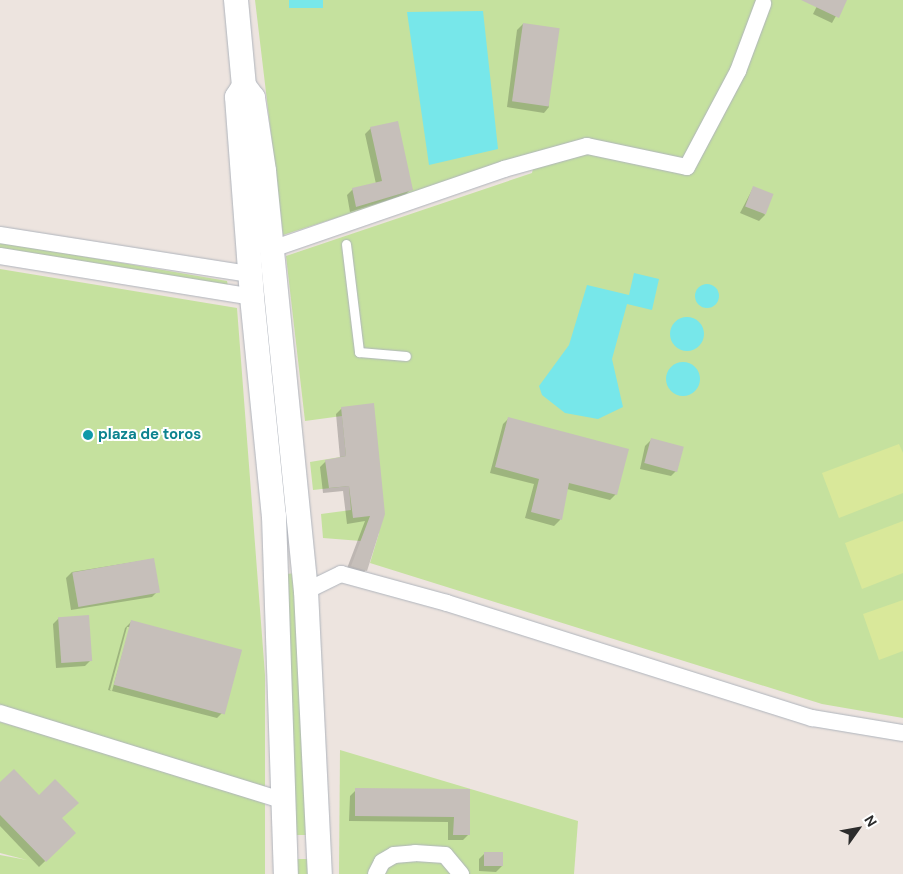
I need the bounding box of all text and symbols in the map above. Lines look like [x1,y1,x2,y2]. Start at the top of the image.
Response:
place label: plaza de toros [98,426,201,444]
marker: plaza de toros [82,429,94,441]
north arrow [833,804,883,854]
text: N [860,812,881,830]

